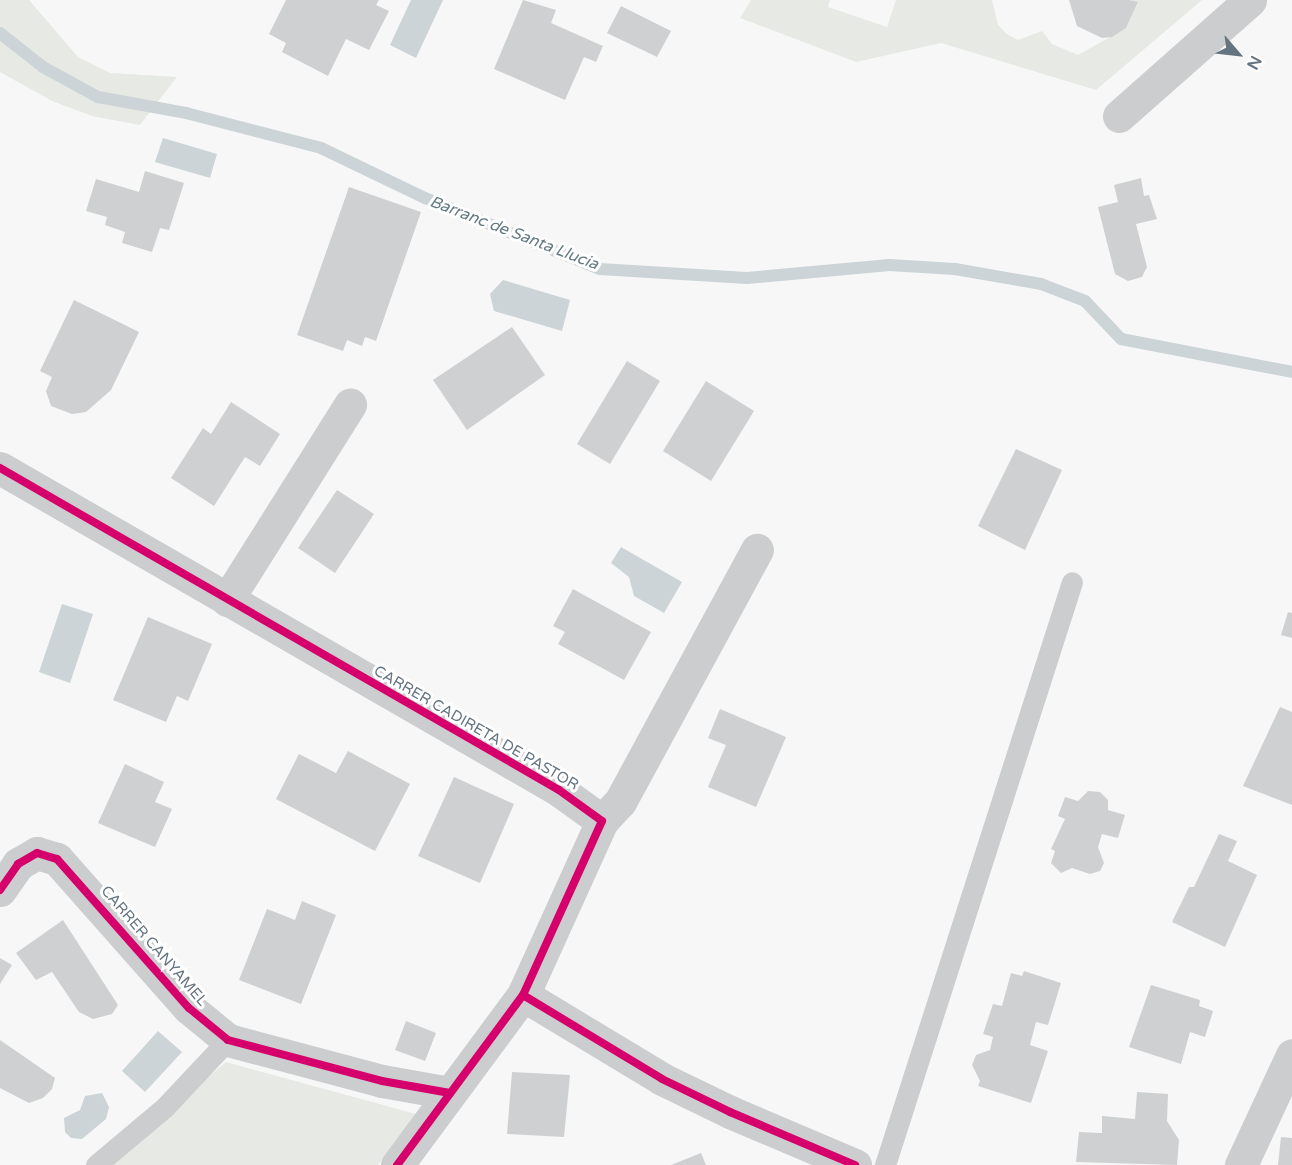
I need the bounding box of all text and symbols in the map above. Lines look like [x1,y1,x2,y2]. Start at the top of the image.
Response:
north arrow [1208,24,1268,84]
text: N [1242,52,1266,73]
water label: Barranc de Santa Llucia [427,192,601,274]
street label: CARRER CADIRETA DE PASTOR [370,662,582,794]
street label: CARRER CANYAMEL [97,882,211,1010]

